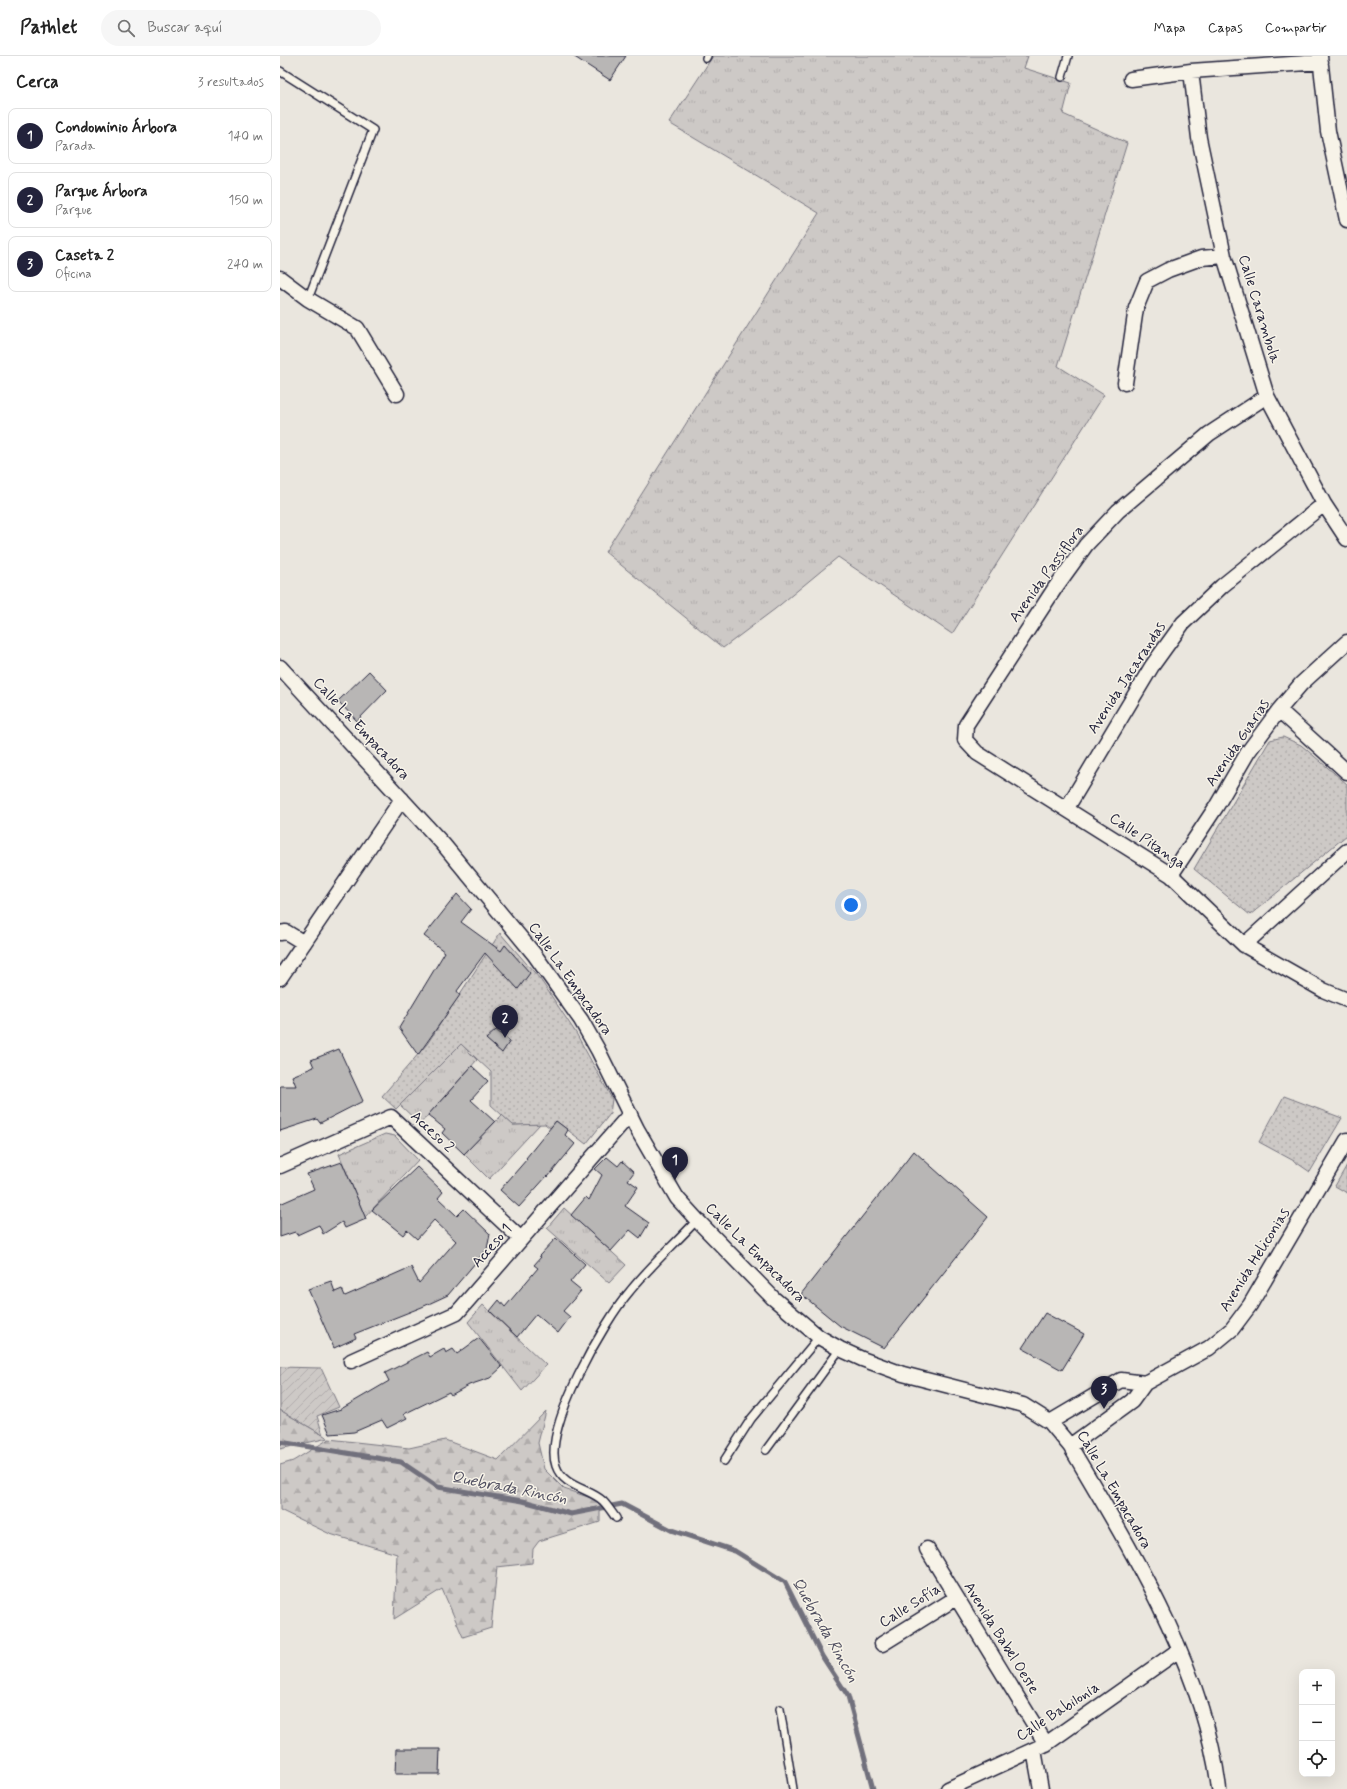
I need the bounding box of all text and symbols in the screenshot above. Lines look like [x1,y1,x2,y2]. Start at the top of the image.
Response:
search box [101,10,381,46]
text: Pathlet [20,15,77,40]
icon: search [115,17,137,39]
text: Buscar aquí [147,18,223,38]
text: Mapa [1154,19,1186,37]
text: Capas [1208,19,1243,37]
text: Compartir [1265,19,1327,37]
text: Cerca [16,71,59,93]
text: 3 resultados [198,74,264,91]
text: Condominio Árbora [55,118,177,138]
text: 1 [27,128,33,145]
text: 140 m [228,128,263,145]
text: Parada [55,138,95,155]
text: Parque Árbora [55,182,148,202]
text: 2 [27,192,33,209]
text: 150 m [229,192,263,209]
text: Parque [55,202,92,219]
text: Caseta 2 [55,246,114,266]
street label: Calle Carambola [1233,252,1285,367]
text: 3 [27,256,33,273]
text: 240 m [227,256,263,273]
text: Oficina [55,266,92,283]
street label: Avenida Passiflora [1005,521,1089,627]
street label: Avenida Jacarandas [1083,618,1171,738]
street label: Calle La Empacadora [308,673,414,785]
street label: Avenida Guarias [1201,695,1275,791]
street label: Calle Pitanga [1105,808,1189,874]
your location [841,895,861,915]
street label: Calle La Empacadora [523,918,617,1040]
pin: 2 [492,1005,518,1038]
street label: Acceso 2 [406,1107,458,1157]
pin: 1 [662,1147,688,1180]
street label: Calle La Empacadora [701,1199,809,1307]
street label: Avenida Heliconias [1215,1204,1295,1316]
street label: Acceso 1 [467,1220,517,1272]
pin: 3 [1091,1376,1117,1409]
street label: Calle La Empacadora [1072,1427,1156,1553]
water label: Quebrada Rincón [449,1466,569,1510]
water label: Quebrada Rincón [786,1574,864,1686]
street label: Avenida Babel Oeste [959,1578,1043,1698]
street label: Calle Sofía [876,1579,945,1633]
map controls [1299,1669,1335,1777]
button: + [1299,1669,1335,1705]
street label: Calle Babilonia [1013,1677,1104,1746]
button: − [1299,1705,1335,1741]
button: locate [1299,1741,1335,1777]

